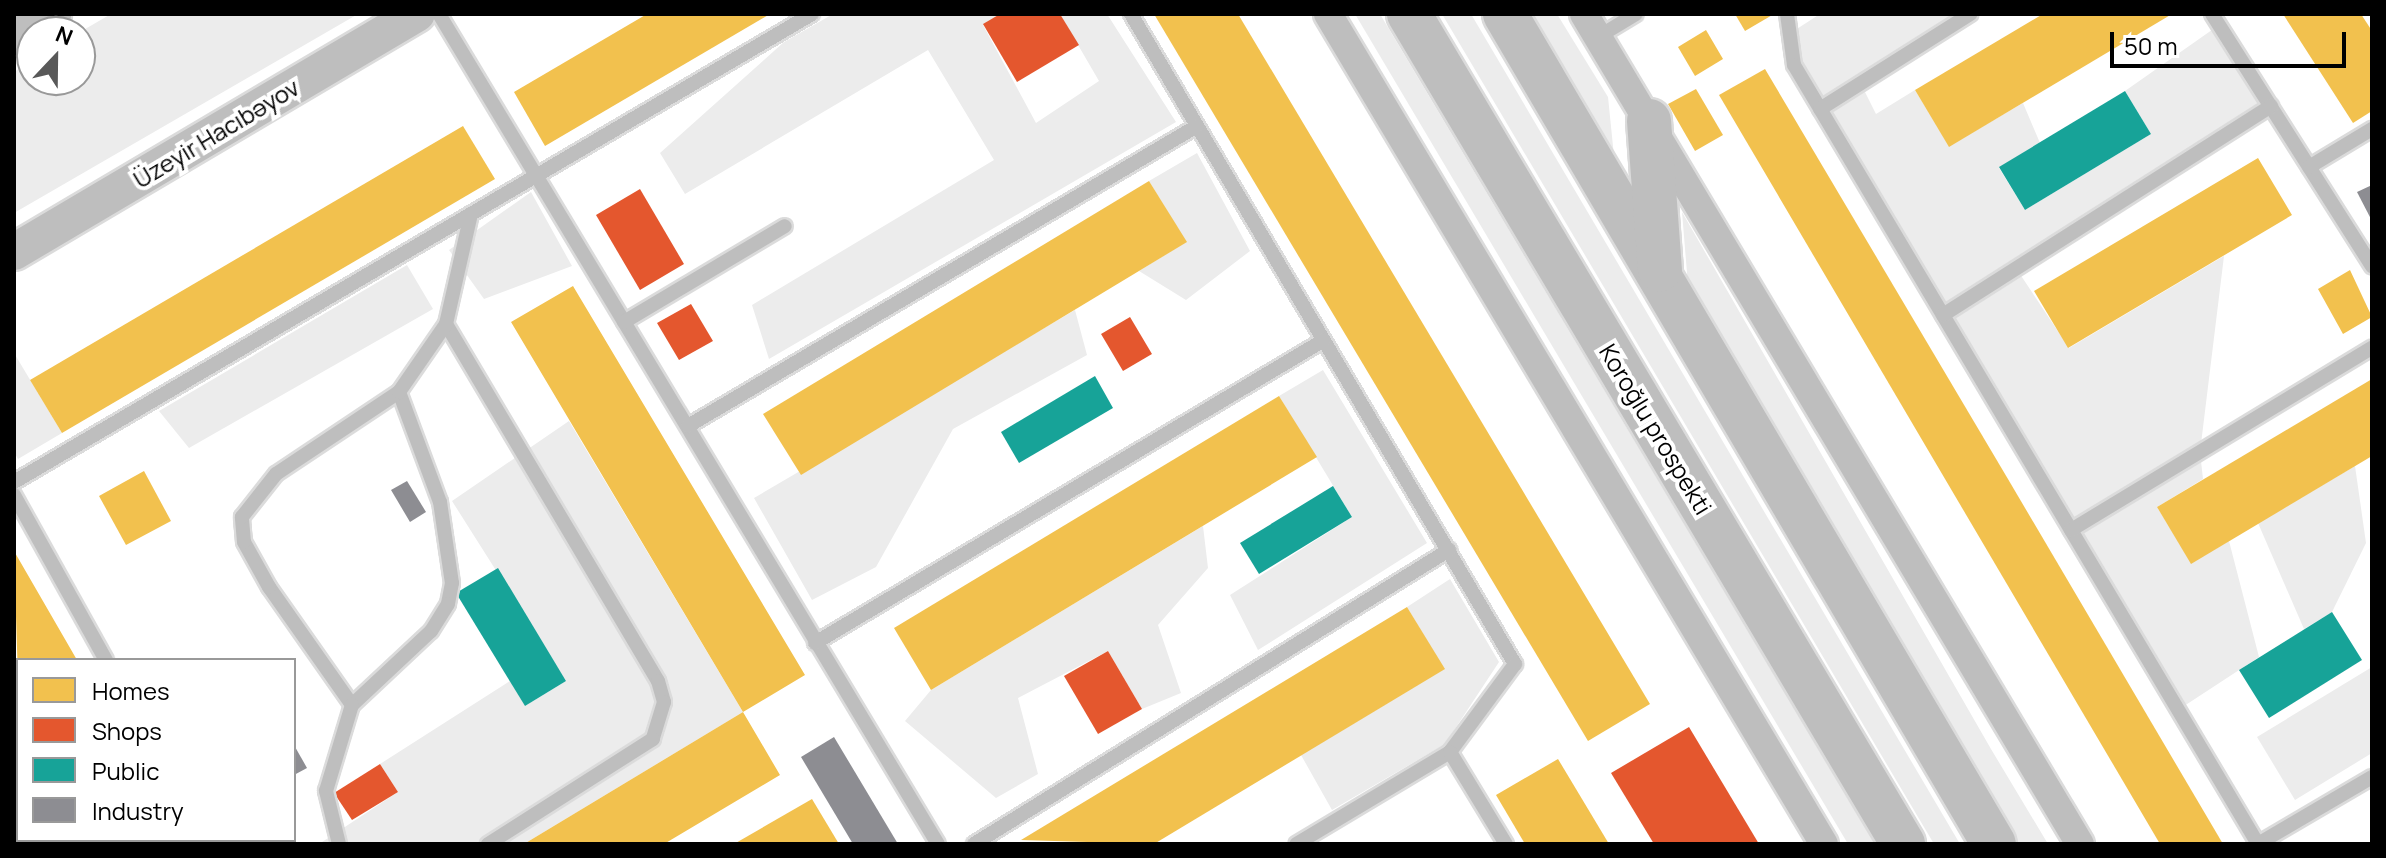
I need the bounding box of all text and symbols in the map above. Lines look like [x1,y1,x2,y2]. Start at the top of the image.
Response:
north arrow [16,16,96,96]
scale bar [2114,16,2350,66]
text: N [51,19,77,52]
text: 50 m [2124,29,2178,62]
street label: Üzeyir Hacıbəyov [128,72,304,194]
street label: Koroğlu prospekti [1594,339,1718,519]
legend [16,658,296,842]
text: Homes [92,674,170,707]
text: Shops [92,714,162,747]
text: Public [92,754,159,787]
text: Industry [92,794,184,827]

